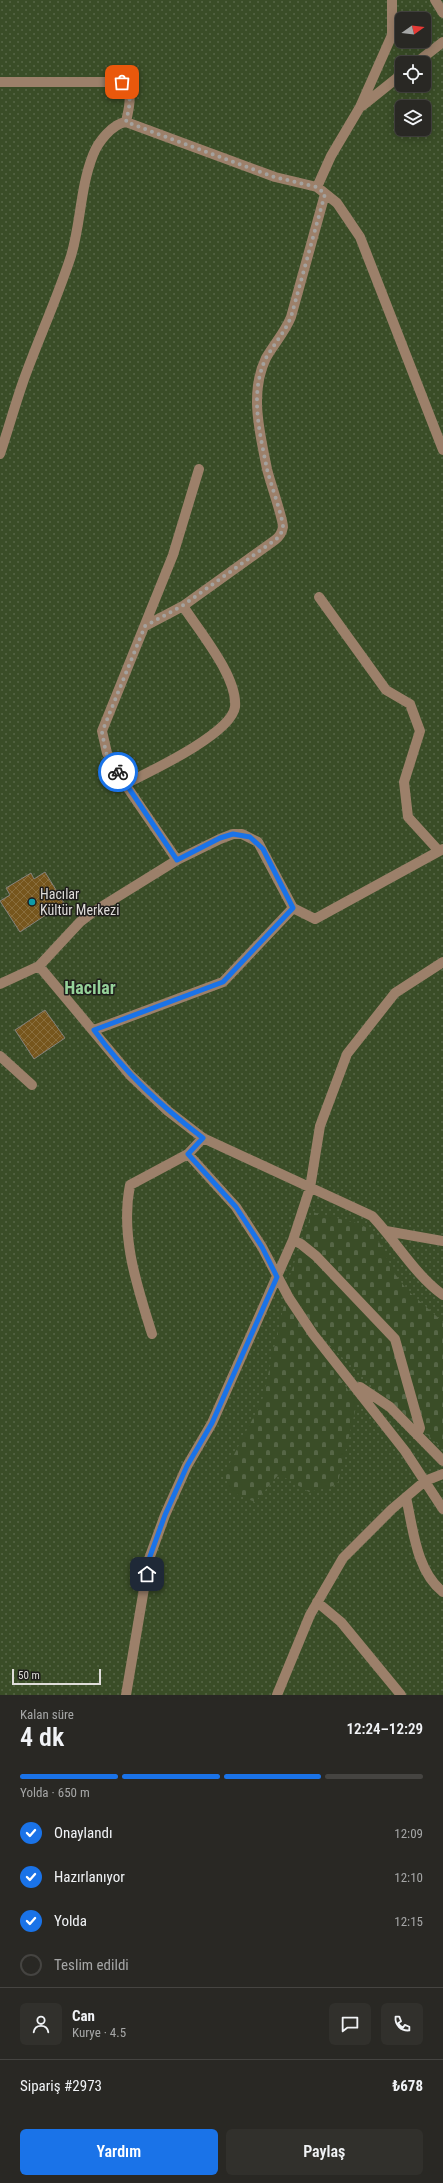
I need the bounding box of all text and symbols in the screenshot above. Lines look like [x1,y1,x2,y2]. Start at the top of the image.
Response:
north arrow [395,12,431,48]
map controls [395,12,431,136]
button: locate [395,56,431,92]
pin [105,65,139,99]
icon: bag [111,71,133,93]
button: layers [395,100,431,136]
courier [98,752,138,792]
icon: bike [107,761,129,783]
place label: Hacılar Kültür Merkezi [40,886,119,918]
marker: Hacılar Kültür Merkezi [27,897,37,907]
district label: Hacılar [64,977,116,998]
pin [130,1557,164,1591]
icon: home [136,1563,158,1585]
scale bar [12,1667,101,1686]
text: 50 m [18,1669,40,1682]
text: Kalan süre [20,1707,74,1722]
text: 12:24–12:29 [346,1720,423,1738]
text: 4 dk [20,1722,64,1752]
text: Yolda · 650 m [20,1785,90,1800]
icon: check [20,1822,42,1844]
text: Onaylandı [54,1824,112,1842]
text: 12:09 [394,1826,423,1841]
icon: check [20,1866,42,1888]
text: Hazırlanıyor [54,1868,125,1886]
text: 12:10 [394,1870,423,1885]
icon: check [20,1910,42,1932]
text: Yolda [54,1912,87,1930]
text: 12:15 [394,1914,423,1929]
text: Teslim edildi [54,1956,129,1974]
button: person [20,2003,62,2045]
button: chat [329,2003,371,2045]
button: phone [381,2003,423,2045]
text: Can [72,2007,95,2025]
text: Kurye · 4.5 [72,2025,126,2040]
text: Sipariş #2973 [20,2077,102,2095]
text: ₺678 [392,2077,423,2095]
button: Yardım [20,2129,218,2175]
button: Paylaş [226,2129,423,2175]

